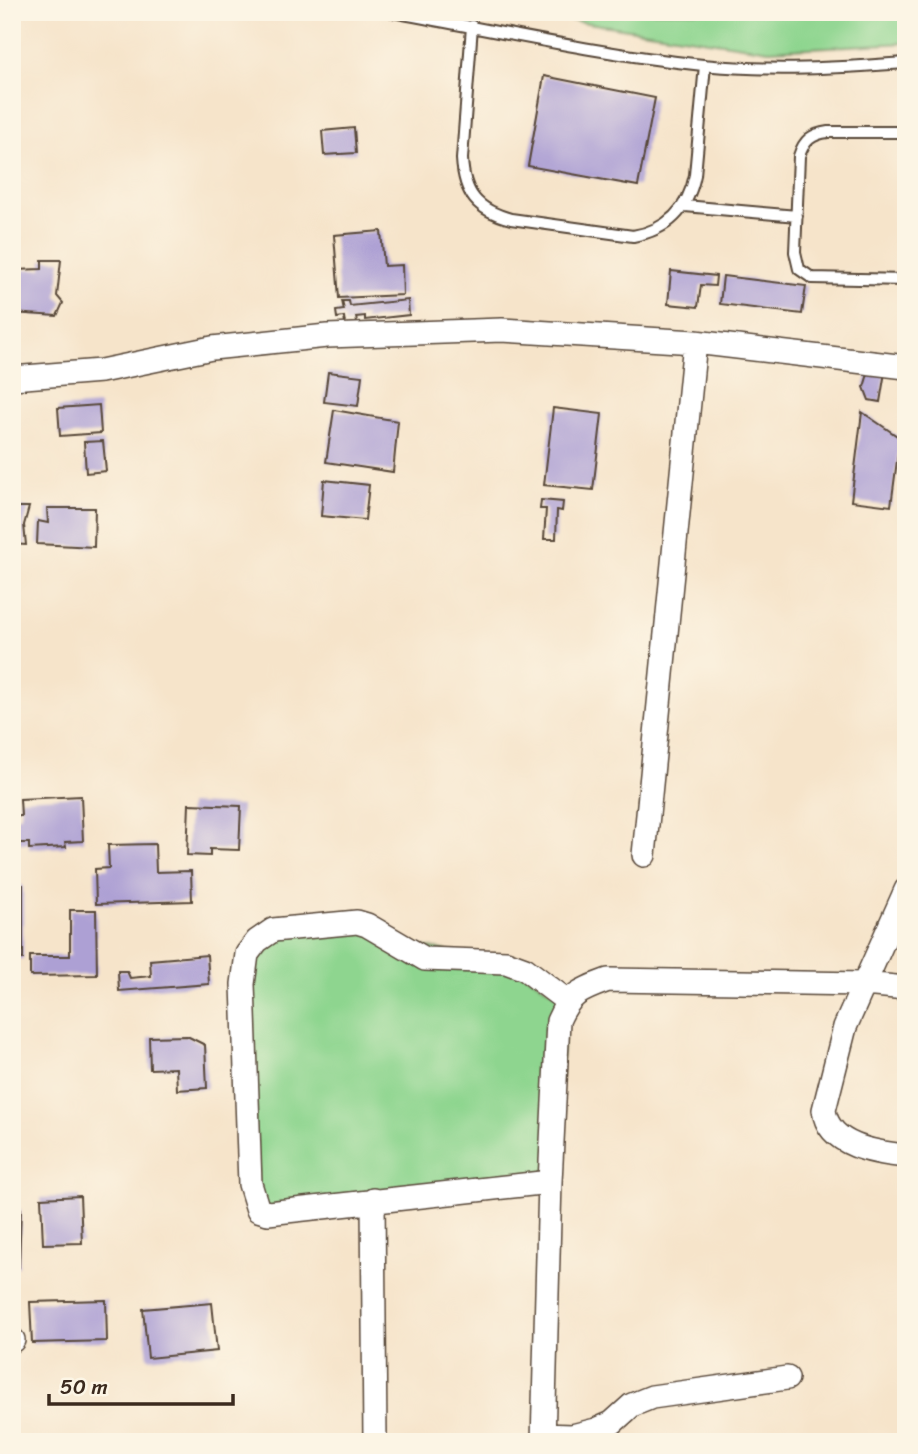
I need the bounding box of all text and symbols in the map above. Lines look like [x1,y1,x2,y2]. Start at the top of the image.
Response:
scale bar [49,1363,233,1407]
text: 50 m [60,1368,108,1406]

